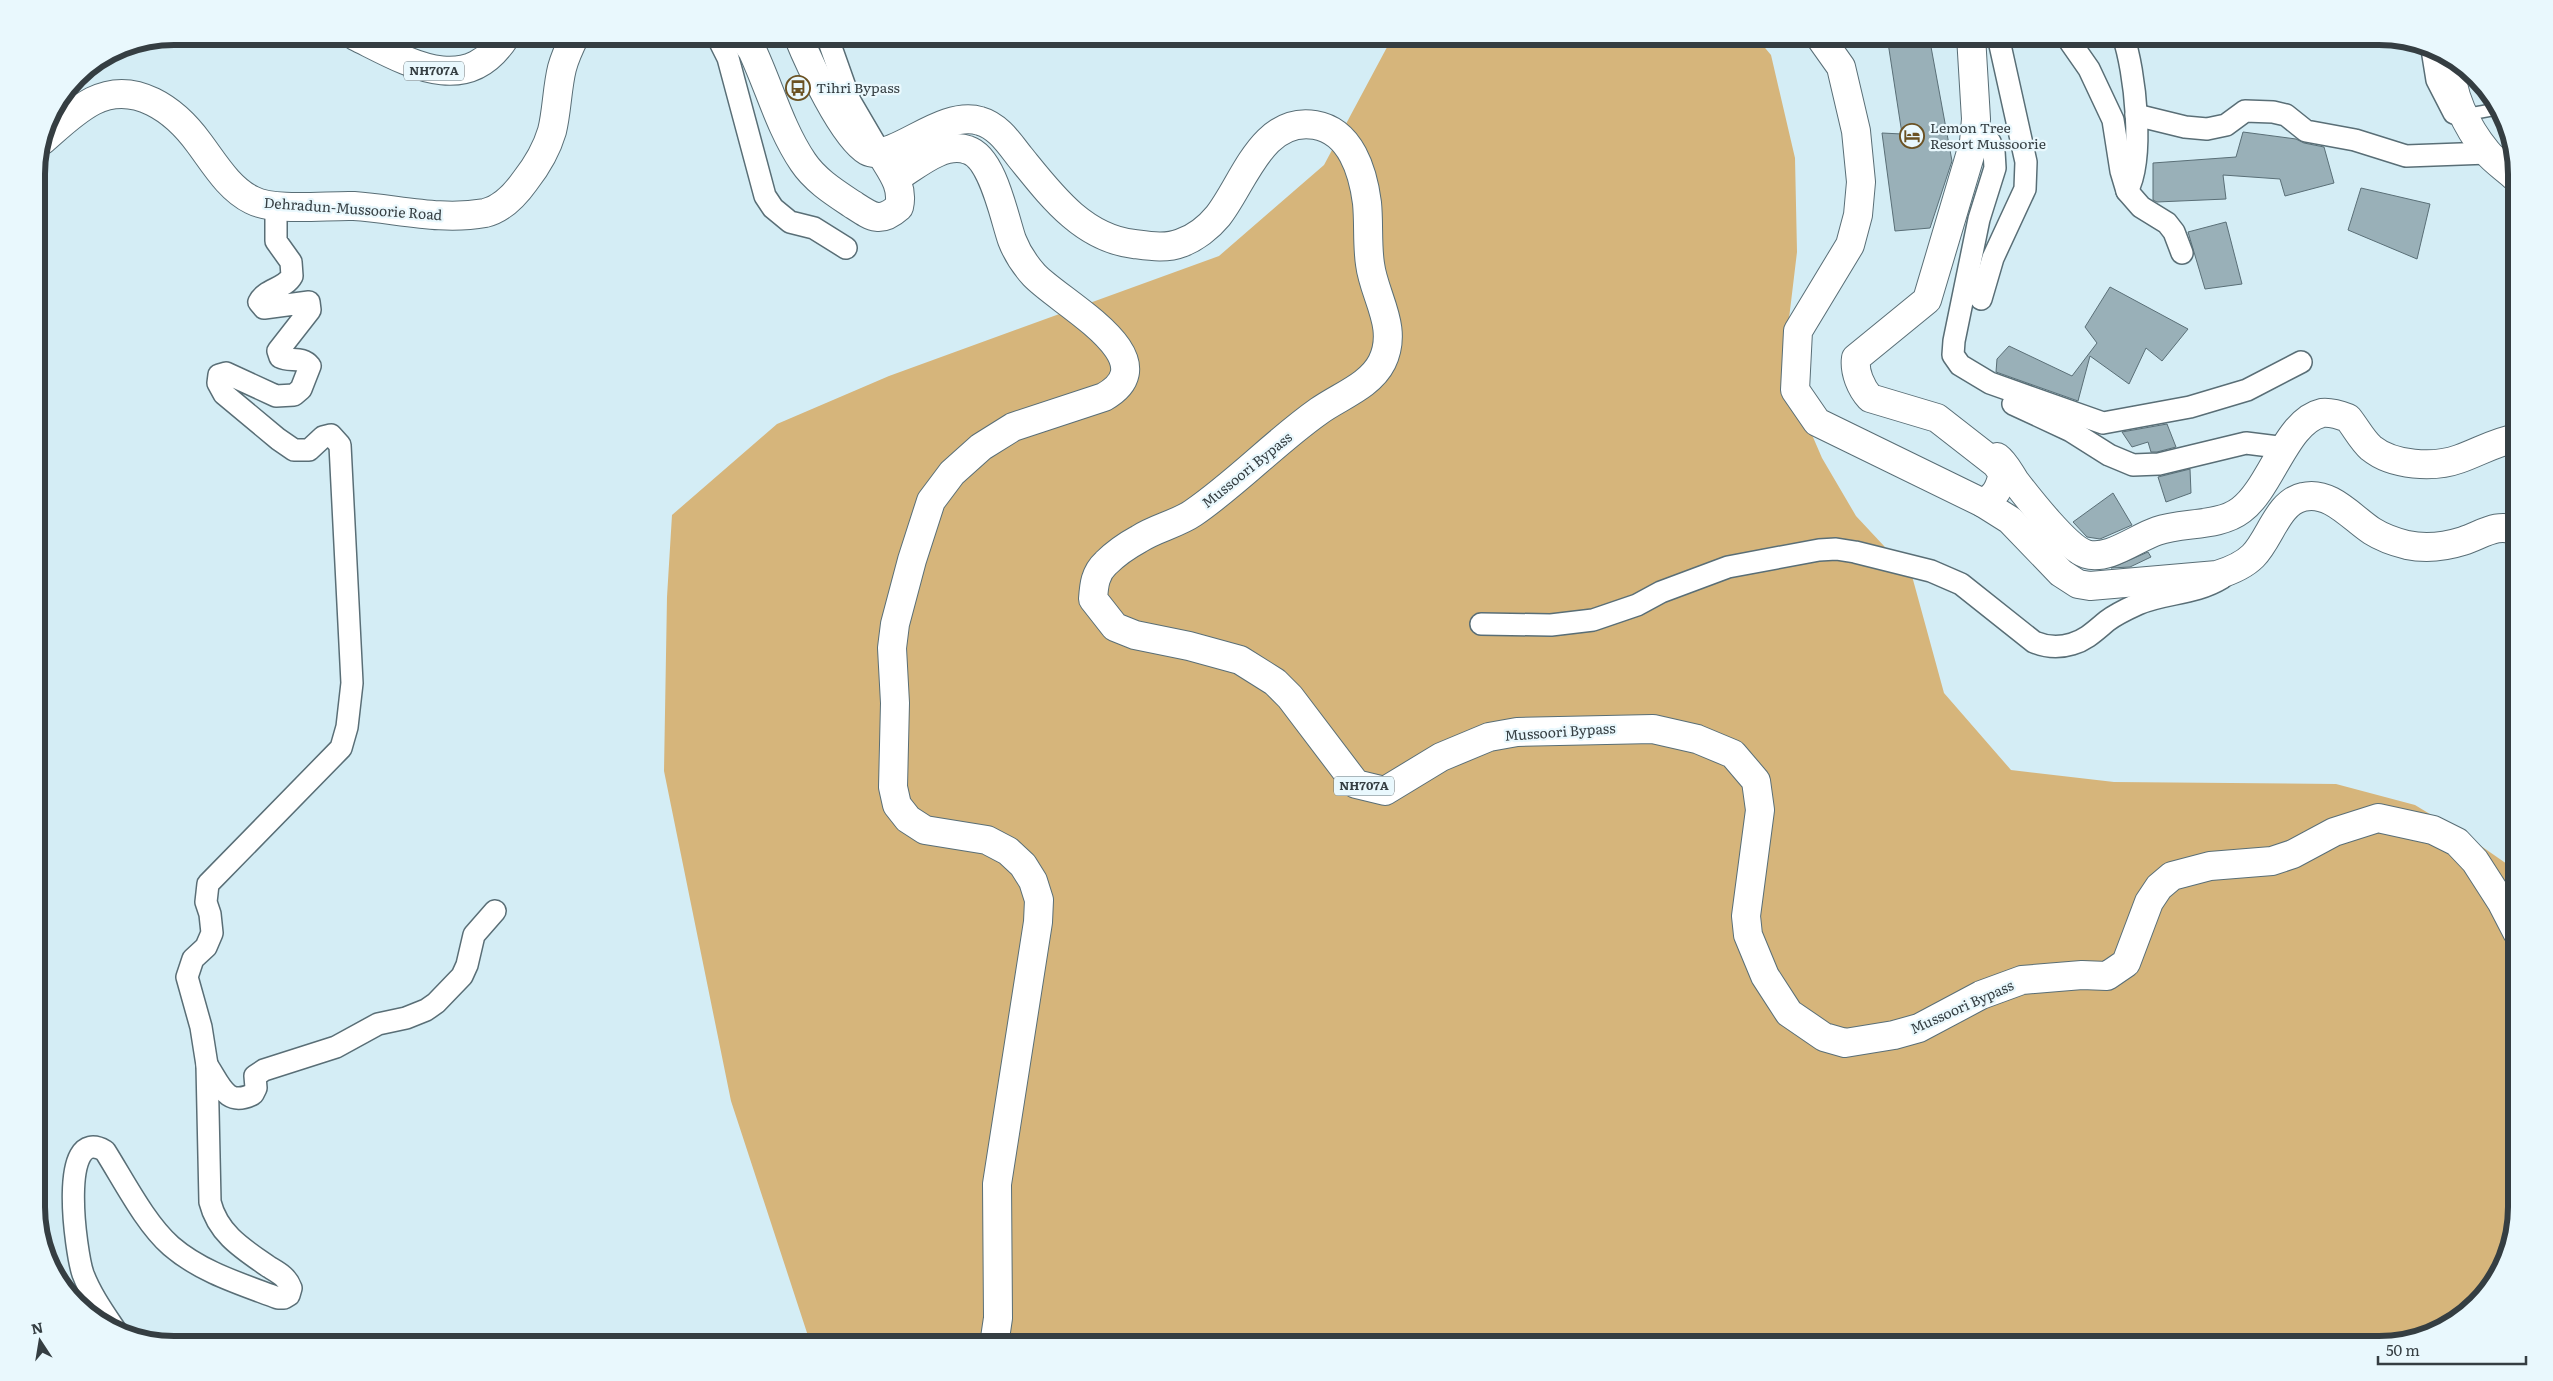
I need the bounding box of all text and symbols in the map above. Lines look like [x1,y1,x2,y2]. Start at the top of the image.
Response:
road number: NH707A [404,61,464,80]
bus stop icon: Tihri Bypass [785,75,811,101]
place label: Tihri Bypass [816,77,900,97]
place label: Lemon Tree Resort Mussoorie [1930,117,2046,153]
hotel icon: Lemon Tree Resort Mussoorie [1899,123,1925,149]
street label: Dehradun-Mussoorie Road [263,192,443,224]
street label: Mussoori Bypass [1197,427,1296,512]
street label: Mussoori Bypass [1504,717,1616,745]
road number: NH707A [1334,776,1394,796]
street label: Mussoori Bypass [1907,974,2016,1038]
north arrow [15,1316,65,1366]
text: N [29,1316,45,1338]
scale bar [2378,1334,2526,1366]
text: 50 m [2386,1338,2420,1361]

